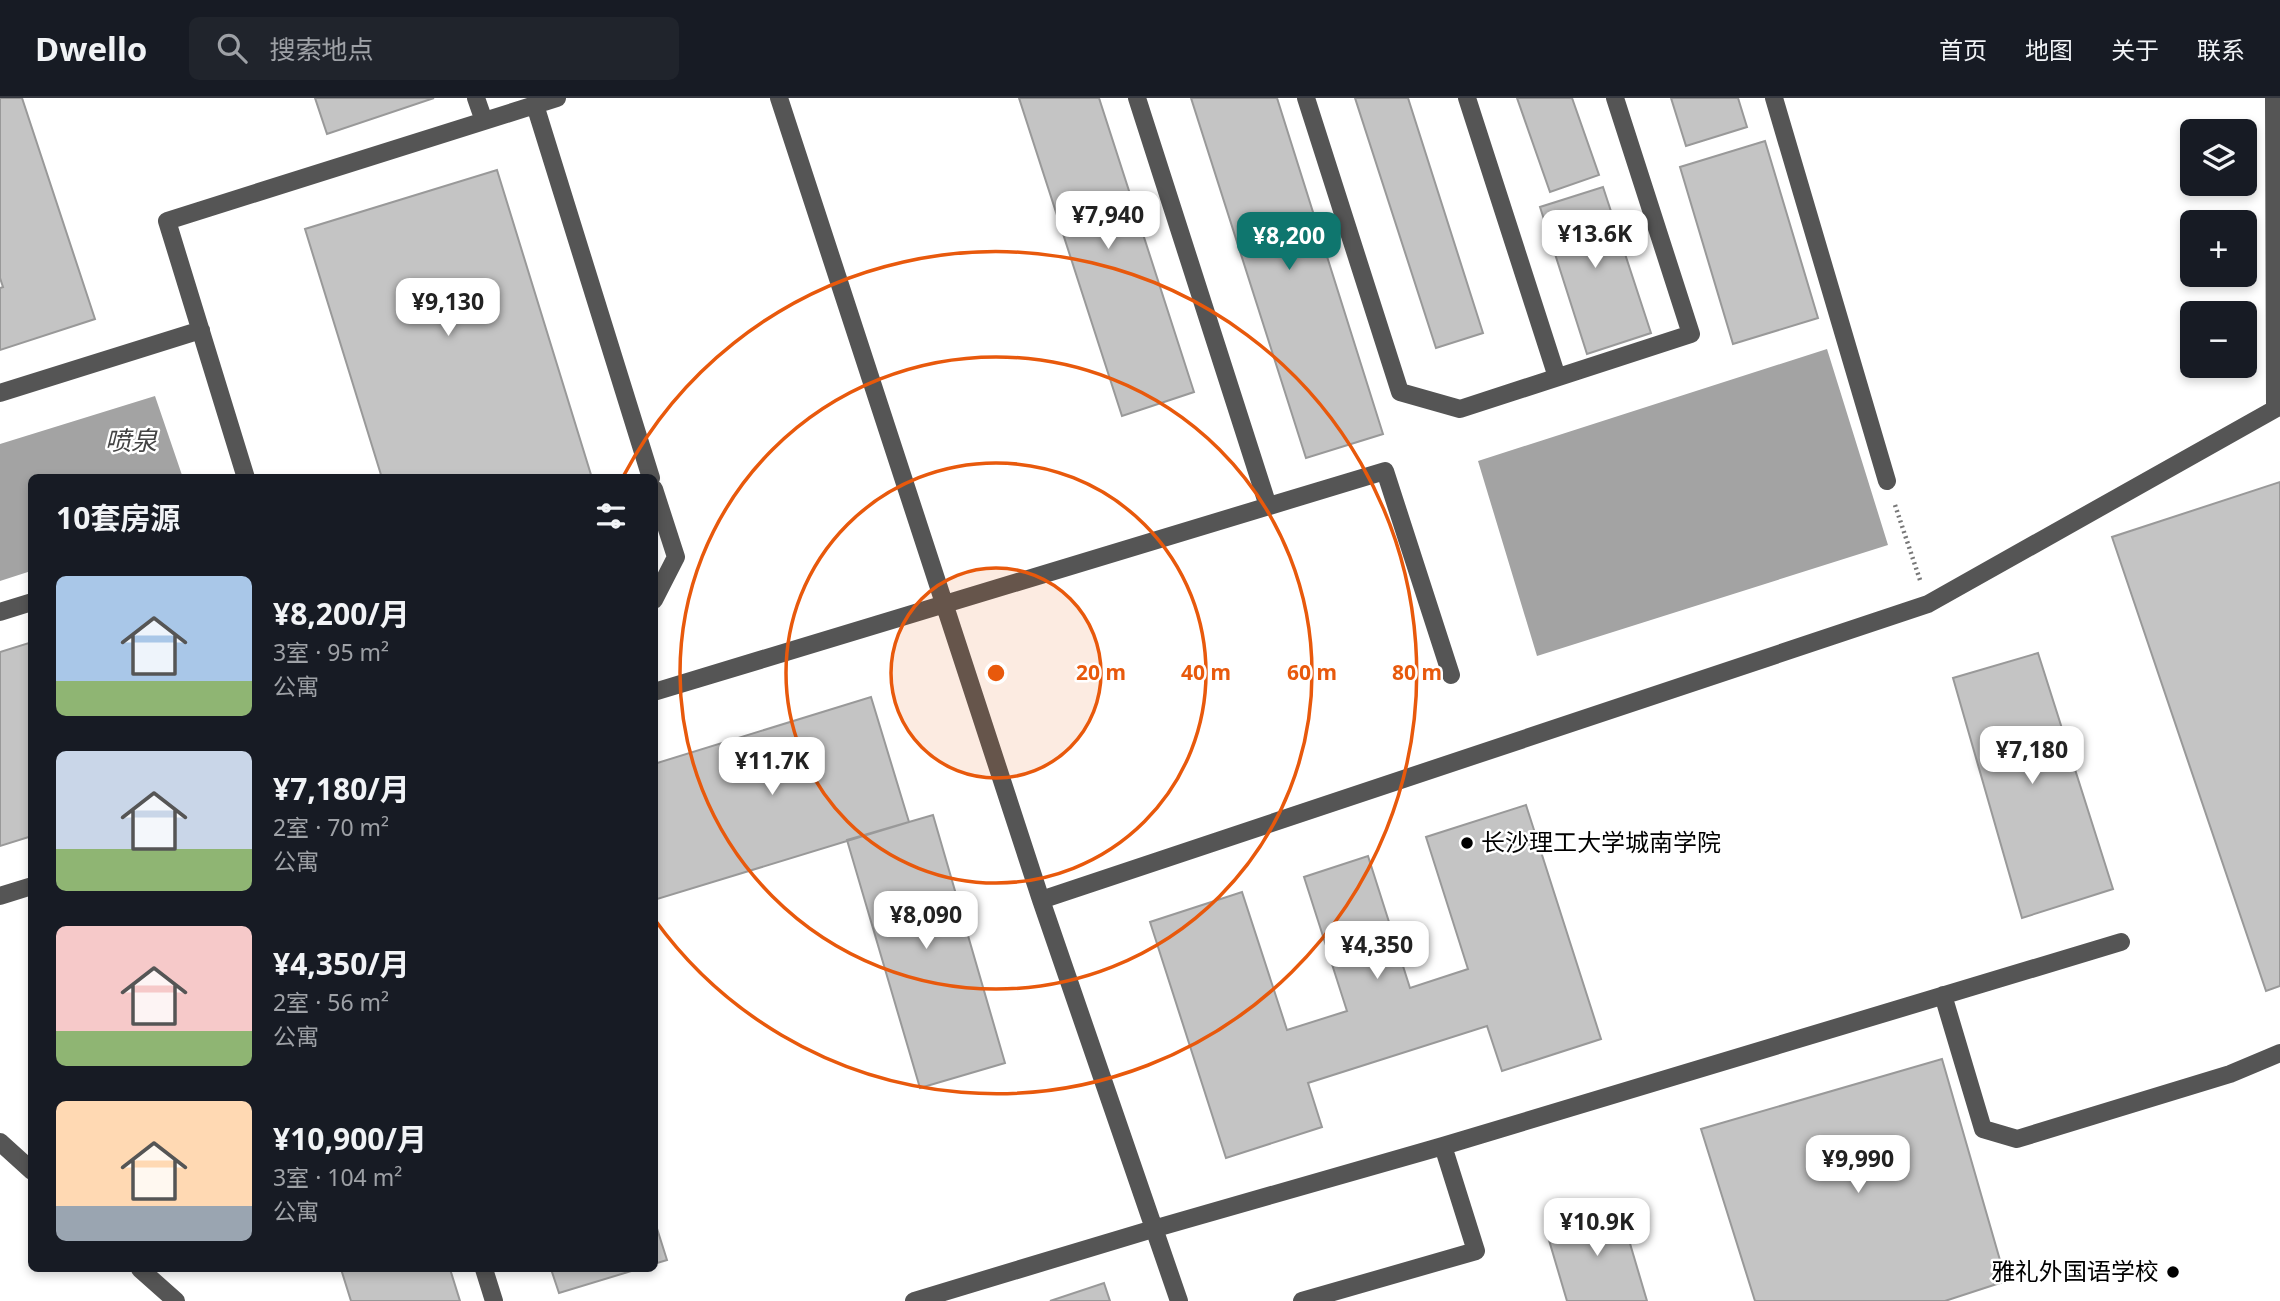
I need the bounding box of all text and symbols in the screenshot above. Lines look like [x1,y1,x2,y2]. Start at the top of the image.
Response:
search box [189,17,679,80]
text: Dwello [35,26,147,71]
icon: search [213,29,251,67]
text: 搜索地点 [269,31,373,67]
text: 首页 [1939,33,1987,66]
text: 地图 [2025,33,2073,66]
text: 关于 [2111,33,2159,66]
text: 联系 [2197,33,2245,66]
map controls [2180,119,2257,378]
button: layers [2180,119,2257,196]
pin: ¥7,940 [1051,192,1165,251]
text: ¥7,940 [1072,198,1144,230]
button: + [2180,210,2257,287]
pin: ¥13.6K [1538,211,1652,270]
pin: ¥8,200 [1232,212,1346,272]
text: ¥13.6K [1558,217,1632,249]
text: ¥8,200 [1253,219,1325,251]
pin: ¥9,130 [391,278,505,338]
text: ¥9,130 [412,285,484,317]
button: − [2180,301,2257,378]
water label: 喷泉 [105,422,158,458]
text: 10套房源 [56,497,180,538]
icon: filters [592,497,630,535]
text: ¥8,200/月 [273,593,410,634]
icon: home [112,604,196,688]
text: 3室 · 95 m² [273,636,389,668]
text: 20 m [1076,658,1126,686]
text: 40 m [1181,658,1231,686]
text: 60 m [1287,658,1337,686]
text: 80 m [1392,658,1442,686]
centre of rings [984,661,1008,685]
text: 公寓 [273,670,319,702]
pin: ¥7,180 [1975,726,2089,786]
text: ¥7,180 [1996,733,2068,765]
pin: ¥11.7K [715,738,829,797]
text: ¥11.7K [735,744,809,776]
text: ¥7,180/月 [273,768,410,809]
icon: home [112,779,196,863]
text: 2室 · 70 m² [273,811,389,843]
place label: 长沙理工大学城南学院 [1481,825,1721,858]
marker: 长沙理工大学城南学院 [1459,835,1475,851]
text: 公寓 [273,845,319,877]
pin: ¥8,090 [869,892,983,951]
text: ¥8,090 [890,898,962,930]
pin: ¥4,350 [1320,922,1434,981]
text: ¥4,350 [1341,928,1413,960]
text: ¥4,350/月 [273,943,410,984]
icon: home [112,954,196,1038]
text: 2室 · 56 m² [273,986,389,1018]
text: 公寓 [273,1020,319,1052]
text: ¥10,900/月 [273,1118,427,1159]
icon: home [112,1129,196,1213]
pin: ¥9,990 [1801,1136,1915,1195]
text: ¥9,990 [1822,1142,1894,1174]
text: 3室 · 104 m² [273,1161,402,1193]
text: 公寓 [273,1195,319,1227]
pin: ¥10.9K [1540,1198,1654,1258]
text: ¥10.9K [1560,1205,1634,1237]
place label: 雅礼外国语学校 [1991,1254,2159,1287]
marker: 雅礼外国语学校 [2165,1264,2181,1280]

